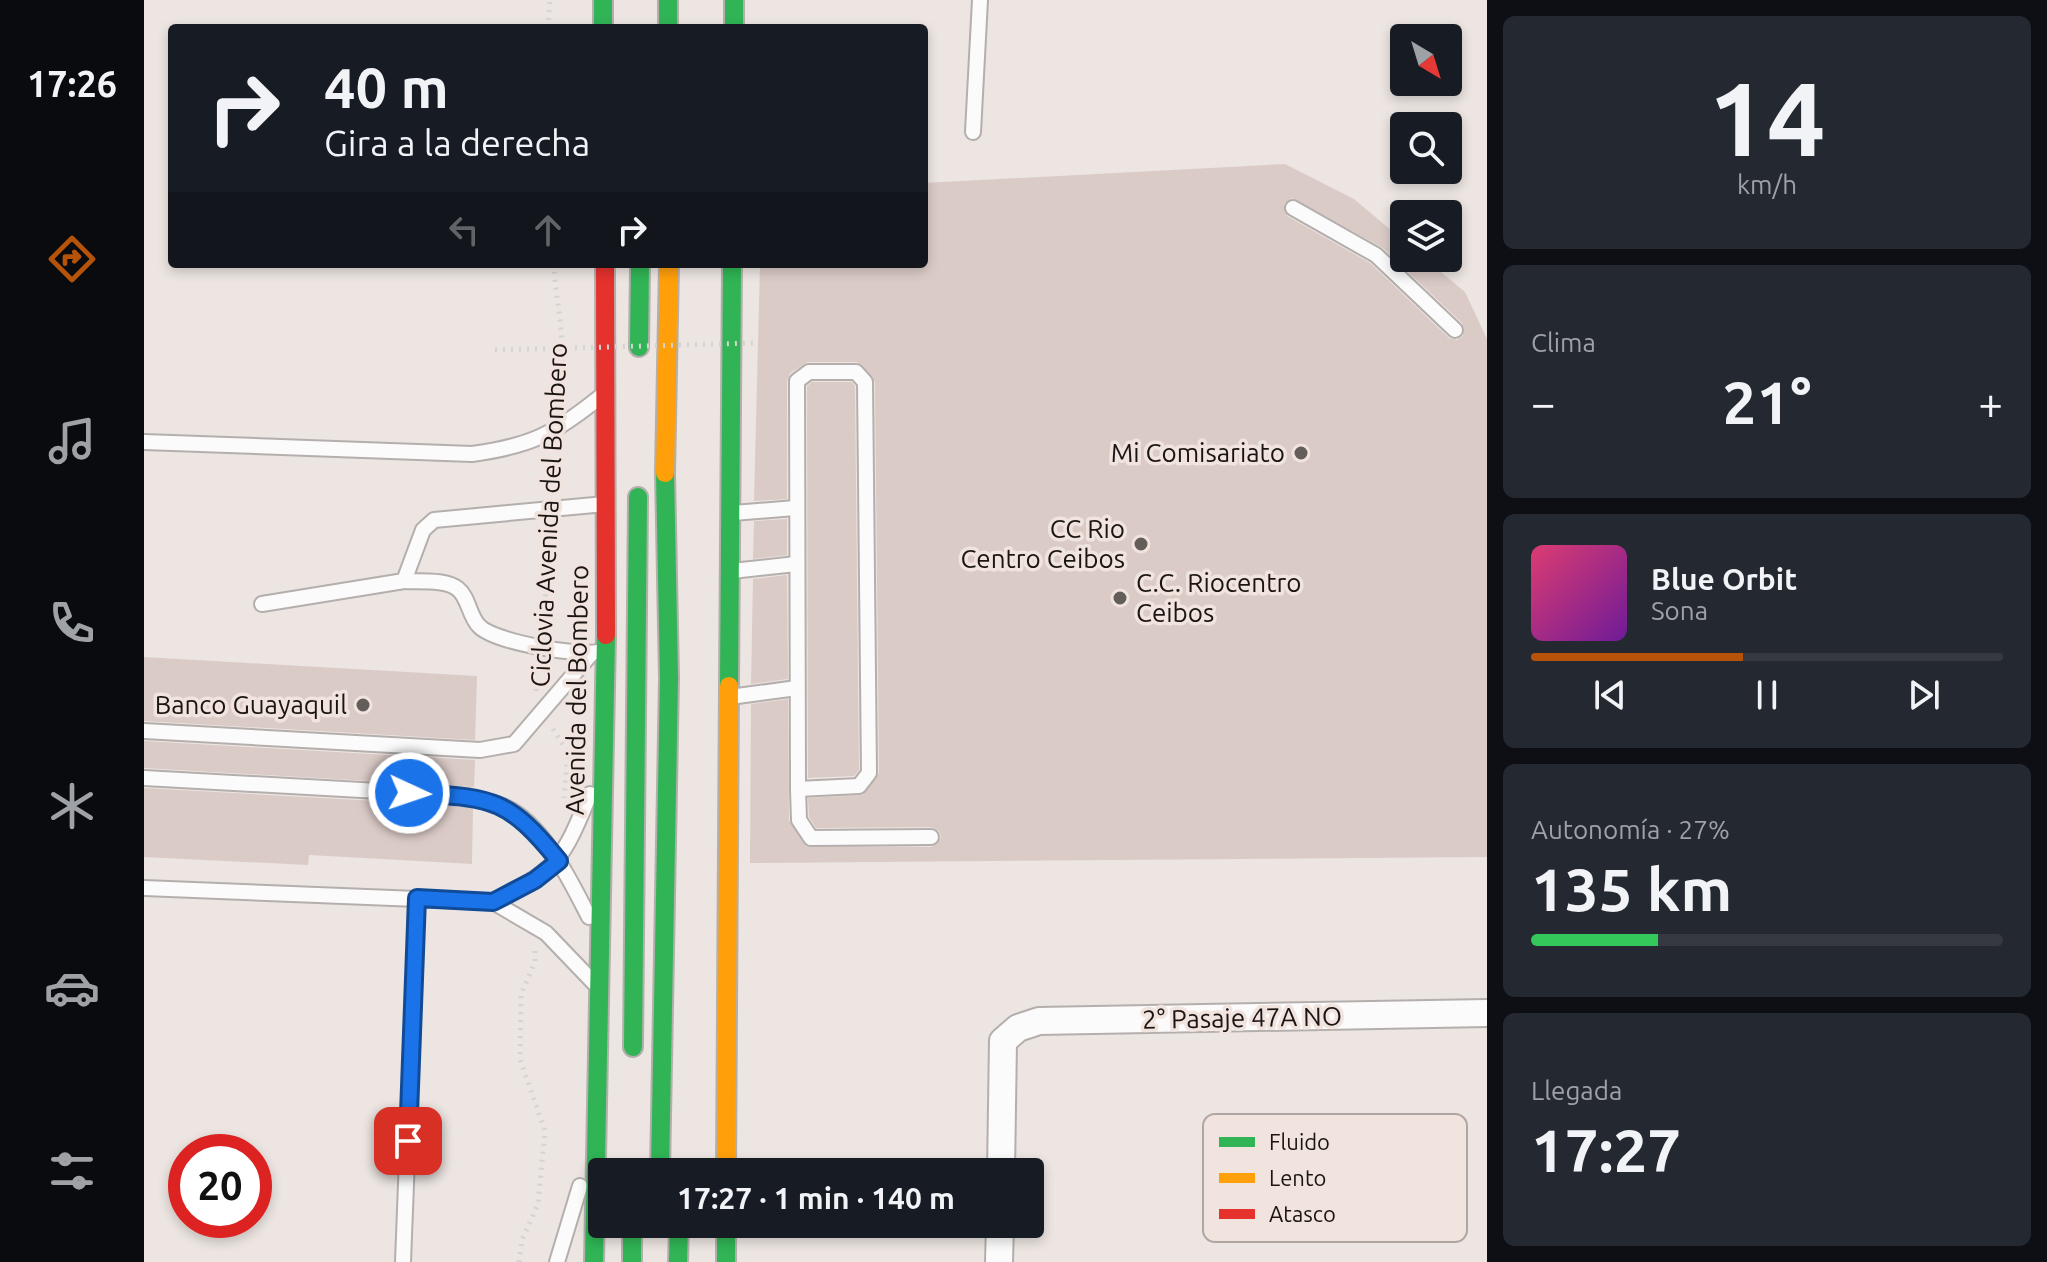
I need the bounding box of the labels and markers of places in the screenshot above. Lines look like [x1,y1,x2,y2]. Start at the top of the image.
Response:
place label: Mi Comisariato [1111,438,1285,467]
marker: Mi Comisariato [1292,444,1310,462]
place label: CC Rio Centro Ceibos [960,514,1125,573]
marker: CC Rio Centro Ceibos [1132,535,1150,553]
place label: C.C. Riocentro Ceibos [1136,568,1301,627]
marker: C.C. Riocentro Ceibos [1111,589,1129,607]
place label: Banco Guayaquil [155,690,347,719]
marker: Banco Guayaquil [354,696,372,714]
pin [374,1107,442,1175]

